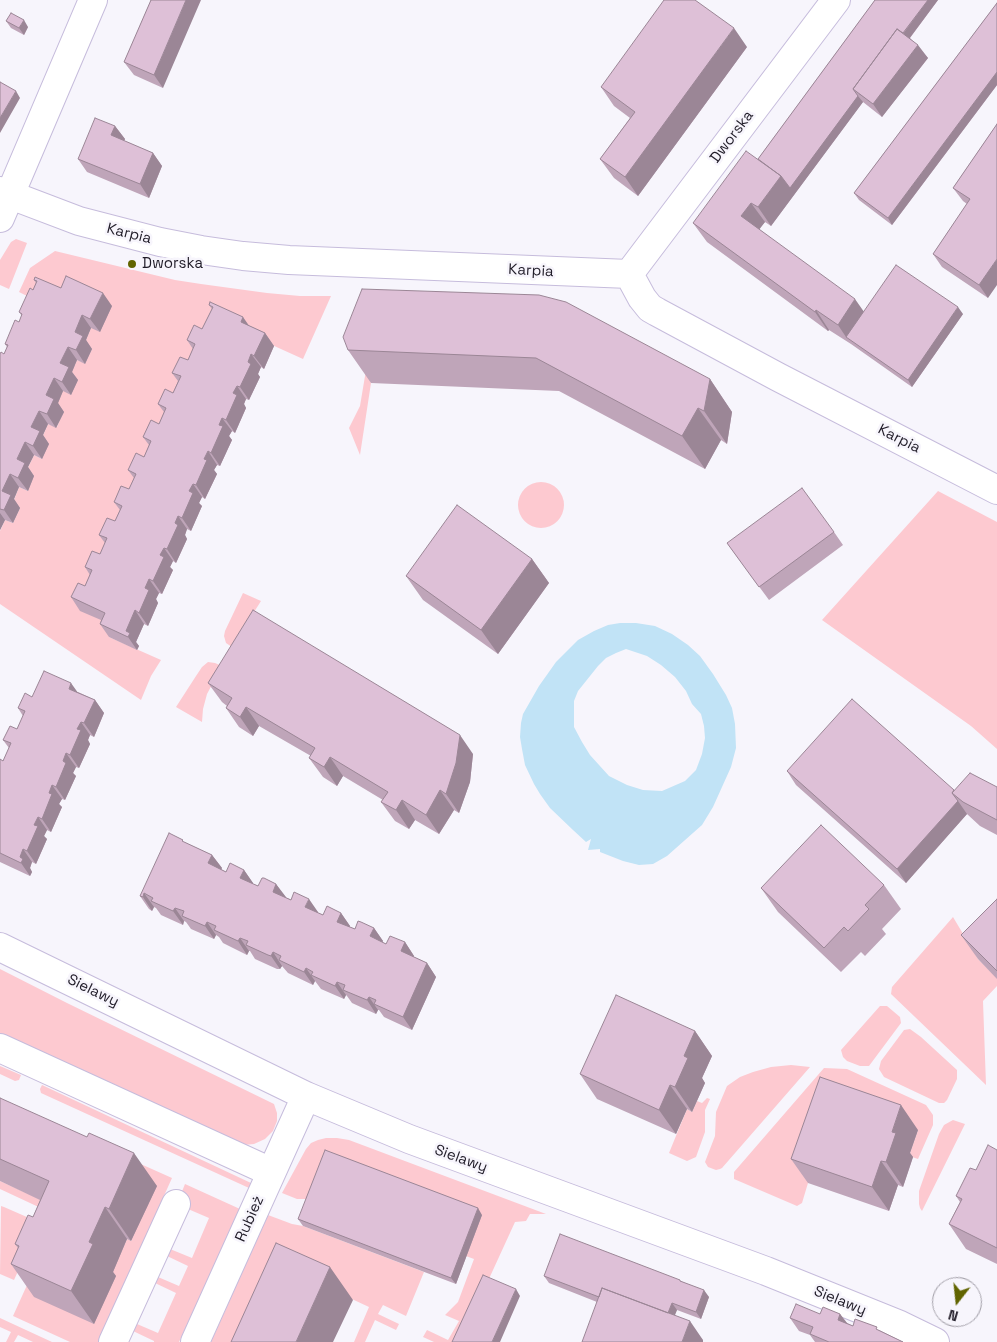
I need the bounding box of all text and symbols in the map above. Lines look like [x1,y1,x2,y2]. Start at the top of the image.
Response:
street label: Dworska [706,107,758,167]
street label: Karpia [105,220,153,248]
place label: Dworska [142,255,203,273]
marker: Dworska [126,258,138,270]
street label: Karpia [508,261,554,281]
street label: Karpia [875,421,923,457]
street label: Sielawy [64,971,122,1011]
street label: Sielawy [432,1141,490,1177]
street label: Rubież [232,1193,268,1245]
north arrow [932,1277,982,1327]
street label: Sielawy [811,1282,869,1320]
text: N [946,1306,960,1325]

